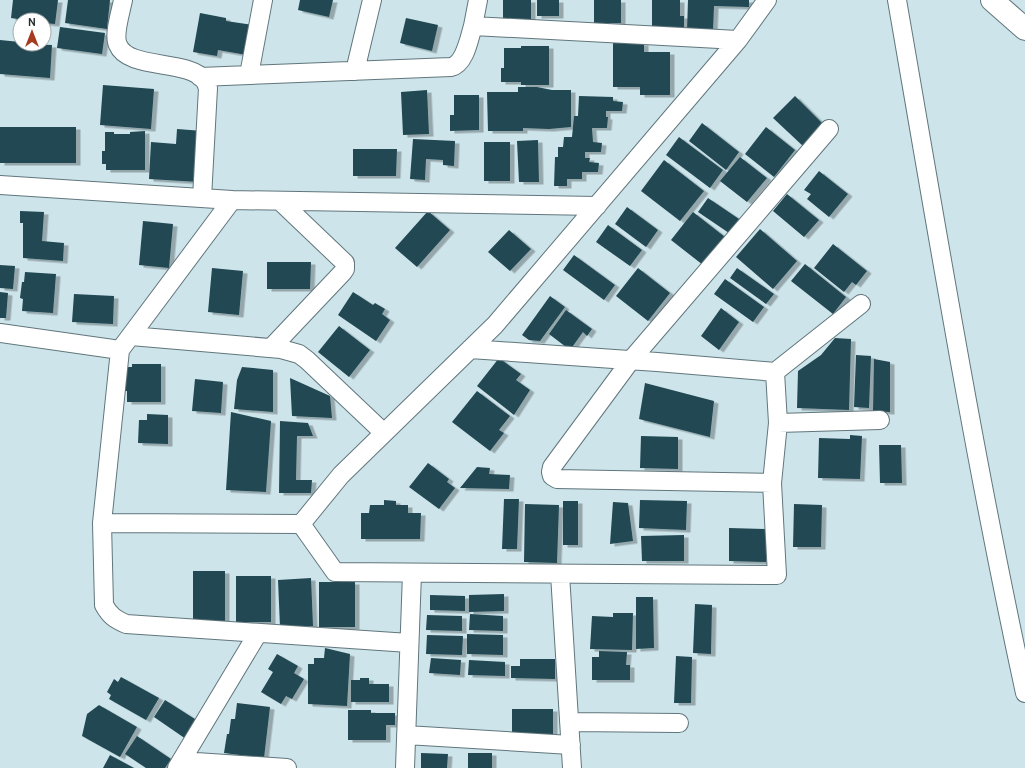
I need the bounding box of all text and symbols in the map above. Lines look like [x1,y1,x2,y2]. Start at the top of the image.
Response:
north arrow [12,12,52,52]
text: N [28,15,36,29]

